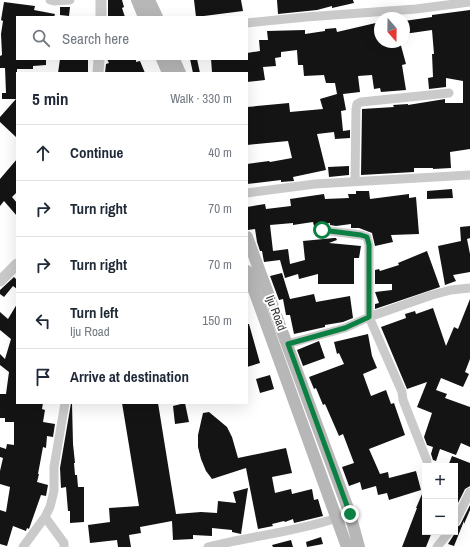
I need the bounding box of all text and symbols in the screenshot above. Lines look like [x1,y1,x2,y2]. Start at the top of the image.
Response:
north arrow [374,12,410,48]
search box [16,16,248,60]
icon: search [30,27,52,49]
text: Search here [62,28,129,49]
text: 5 min [32,87,68,110]
text: Walk · 330 m [170,90,232,107]
icon: ahead [32,142,54,164]
text: Continue [70,142,123,163]
text: 40 m [208,144,232,161]
icon: right [32,198,54,220]
text: Turn right [70,198,127,219]
text: 70 m [208,200,232,217]
route start [313,221,331,239]
icon: right [32,254,54,276]
text: Turn right [70,254,127,275]
text: 70 m [208,256,232,273]
street label: Iju Road [262,293,290,333]
text: Turn left [70,302,118,323]
icon: left [32,310,54,332]
text: 150 m [202,312,232,329]
text: Iju Road [70,323,110,340]
icon: arrive [32,366,54,388]
text: Arrive at destination [70,366,189,387]
map controls [422,463,458,535]
button: + [422,463,458,499]
button: − [422,499,458,535]
route end [341,505,359,523]

